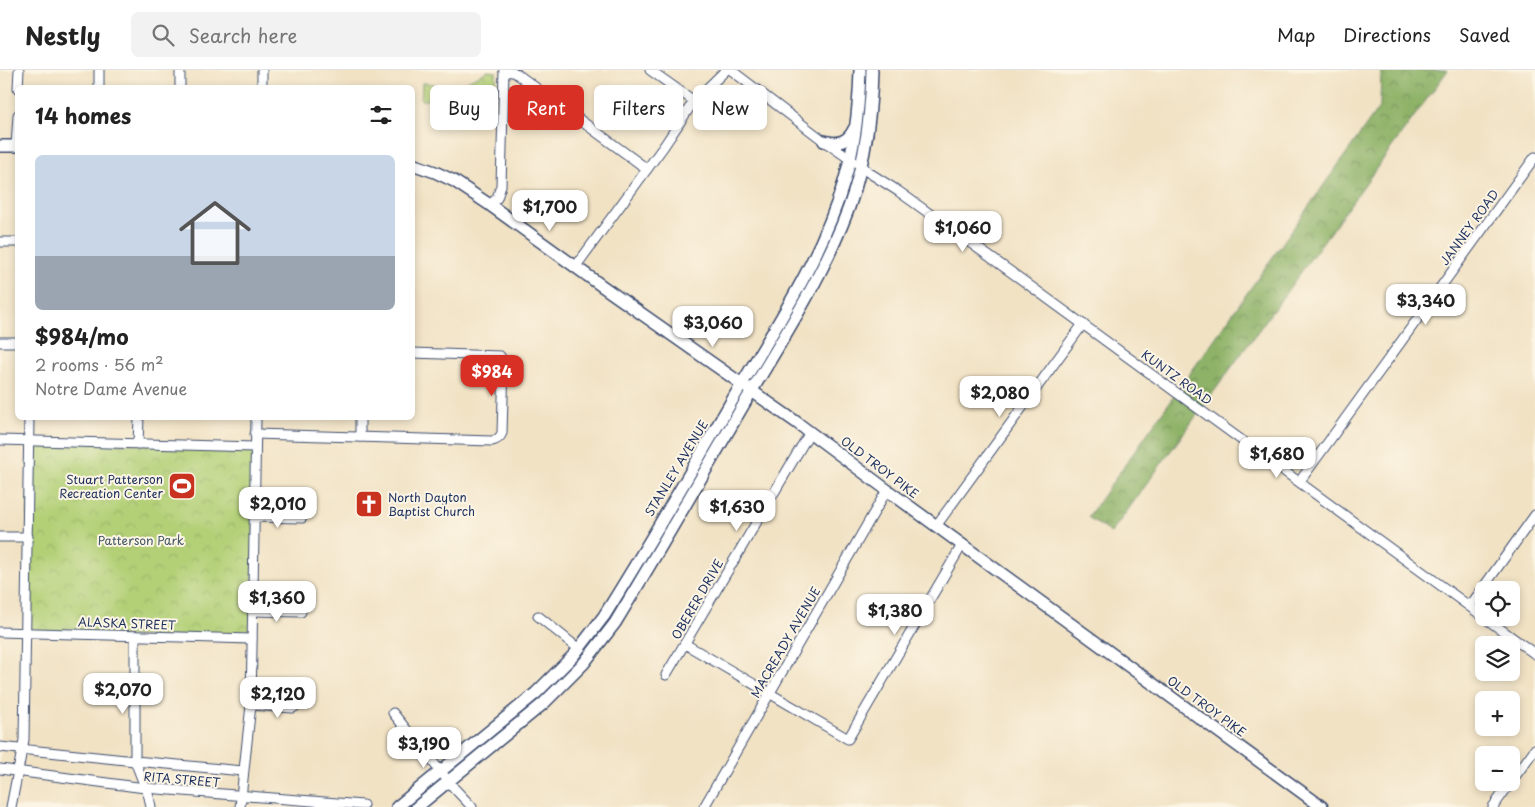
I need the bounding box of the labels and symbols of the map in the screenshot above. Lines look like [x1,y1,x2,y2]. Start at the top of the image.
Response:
street label: JANNEY ROAD [1435,185,1503,269]
pin: $1,700 [509,190,591,232]
pin: $1,060 [922,210,1004,253]
pin: $3,340 [1385,284,1467,326]
pin: $3,060 [672,306,754,348]
street label: KUNTZ ROAD [1138,345,1216,409]
pin: $984 [462,354,522,397]
pin: $2,080 [959,376,1041,418]
street label: STANLEY AVENUE [640,416,712,520]
street label: OLD TROY PIKE [837,432,923,502]
pin: $1,680 [1236,436,1318,479]
place label: Stuart Patterson Recreation Center [59,470,163,502]
sports icon: Stuart Patterson Recreation Center [167,471,197,501]
pin: $2,010 [237,486,319,529]
place label: North Dayton Baptist Church [388,488,475,520]
church icon: North Dayton Baptist Church [354,489,384,519]
pin: $1,630 [696,490,778,532]
park label: Patterson Park [98,531,184,549]
street label: OBERER DRIVE [667,556,727,642]
pin: $1,360 [236,580,318,623]
street label: MACREADY AVENUE [746,583,824,701]
pin: $1,380 [854,594,936,636]
street label: ALASKA STREET [78,612,177,634]
street label: OLD TROY PIKE [1164,671,1250,741]
pin: $2,070 [82,672,164,715]
pin: $2,120 [237,676,319,719]
pin: $3,190 [383,726,465,769]
street label: RITA STREET [143,767,222,791]

